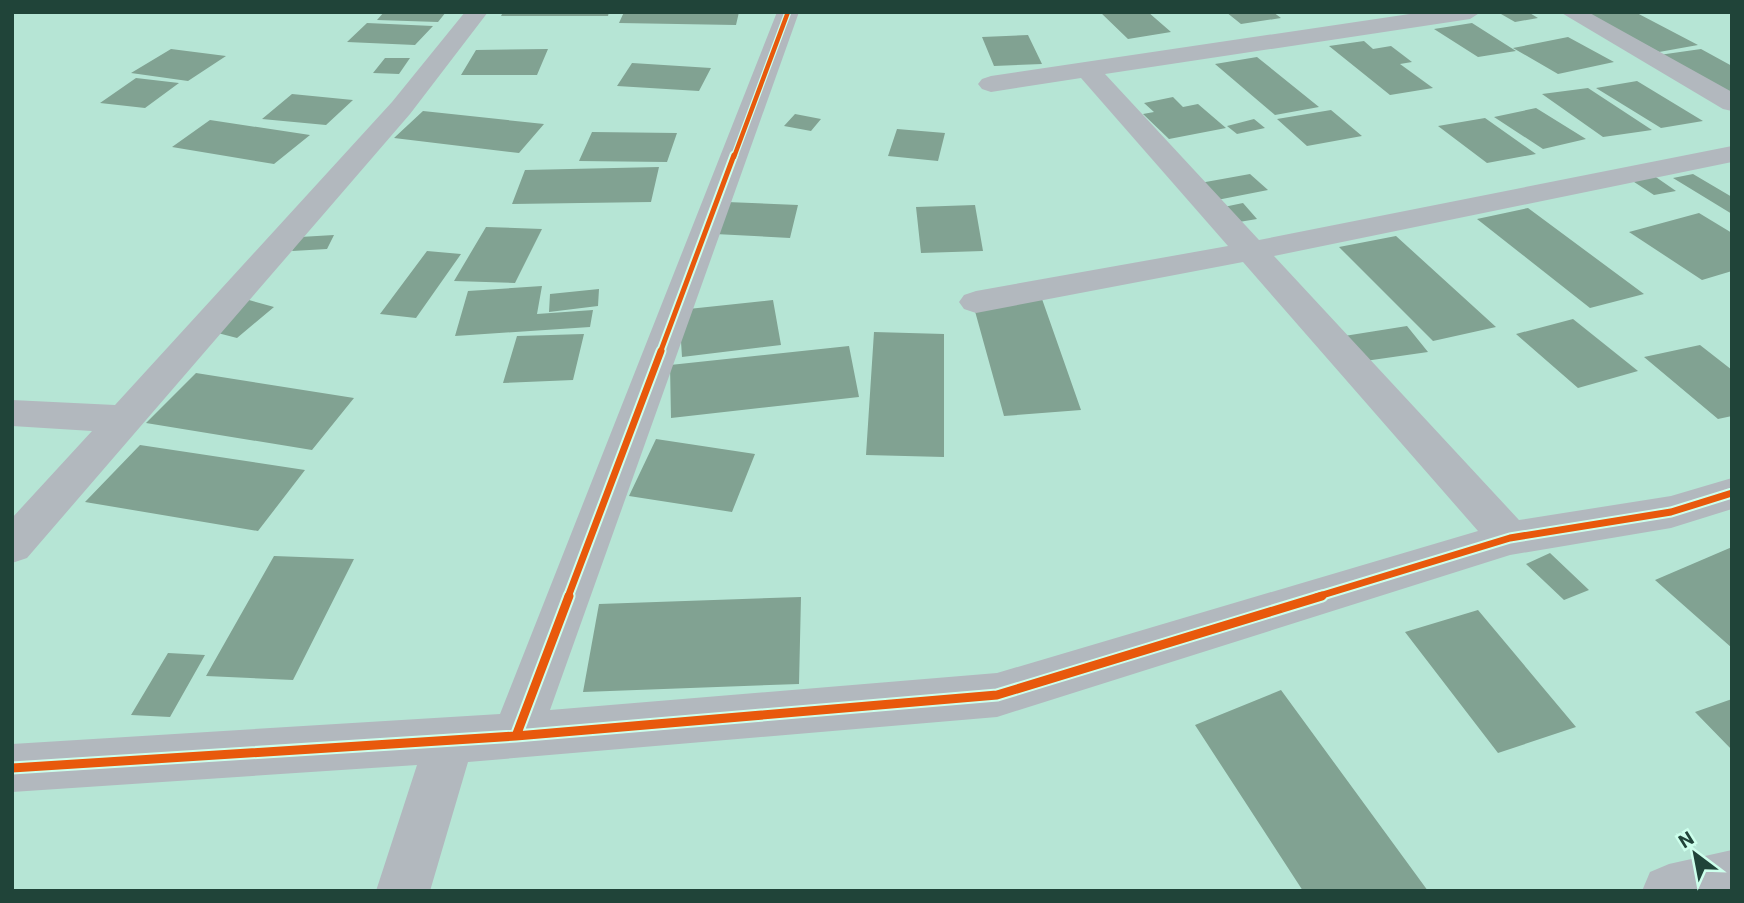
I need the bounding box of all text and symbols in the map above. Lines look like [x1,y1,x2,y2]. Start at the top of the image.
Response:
north arrow [1660,819,1730,889]
text: N [1674,827,1698,853]

